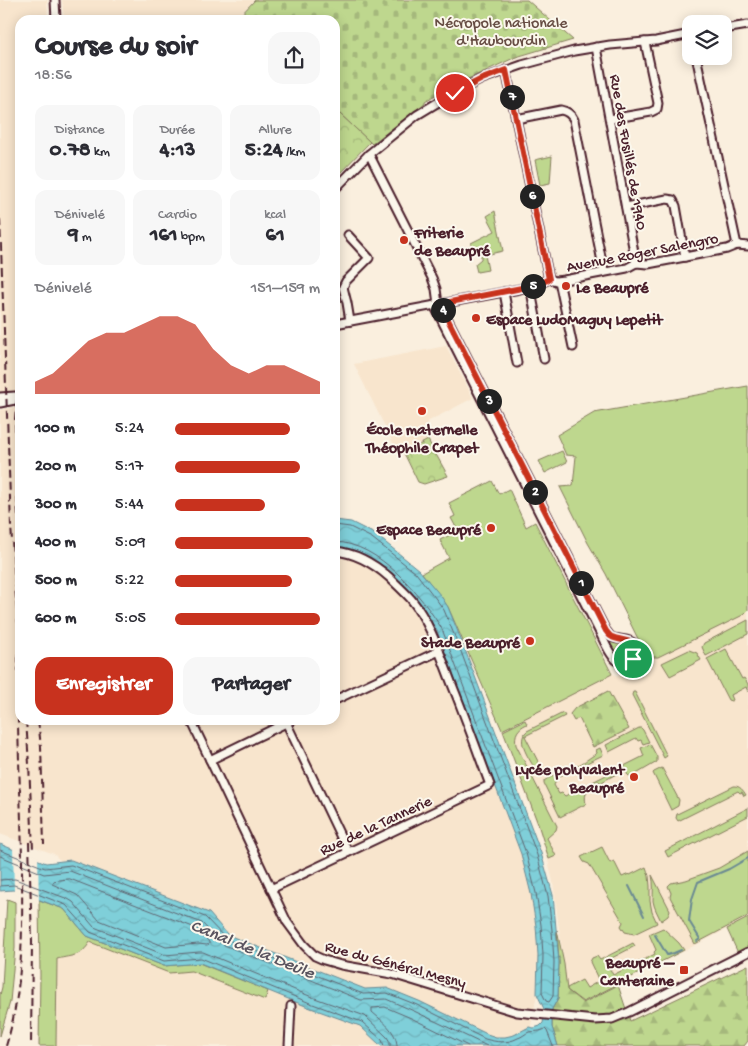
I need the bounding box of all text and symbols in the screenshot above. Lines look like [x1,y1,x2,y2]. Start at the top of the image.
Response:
park label: Nécropole nationale d'Haubourdin [435,15,568,52]
map controls [682,15,732,65]
button: layers [682,15,732,65]
text: Course du soir [35,31,196,64]
button: share [268,32,320,84]
text: 18:56 [35,67,72,86]
pin [434,72,476,114]
street label: Rue des Fusillés de 1940 [603,73,650,232]
icon: check [441,79,469,107]
pin: 7 [500,84,524,110]
text: 7 [509,89,516,106]
text: Distance [55,122,105,139]
text: Durée [160,122,195,139]
text: Allure [259,122,292,139]
text: 0.78 [50,139,91,164]
text: 4:13 [160,139,195,164]
text: 5:24 [245,139,283,164]
text: km [91,144,110,161]
text: /km [283,144,306,161]
pin: 6 [520,184,544,208]
text: 6 [529,188,536,205]
text: Dénivelé [55,207,105,224]
text: Cardio [158,207,197,224]
text: kcal [264,207,286,224]
text: 9 [68,224,78,249]
text: 161 [150,224,178,249]
text: 61 [266,224,285,249]
place label: Friterie de Beaupré [413,225,491,262]
text: m [78,229,92,246]
text: bpm [178,229,205,246]
street label: Avenue Roger Salengro [565,230,720,278]
marker: Friterie de Beaupré [398,234,410,246]
pin: 5 [520,274,546,298]
text: 5 [530,278,537,295]
text: Dénivelé [35,280,92,299]
text: 151–159 m [251,280,320,299]
marker: Le Beaupré [560,280,572,292]
place label: Le Beaupré [576,280,649,299]
pin: 4 [430,298,456,322]
text: 4 [440,302,447,319]
marker: Espace LudoMaguy Lepetit [470,312,482,324]
place label: Espace LudoMaguy Lepetit [486,312,664,331]
pin: 3 [476,388,502,414]
text: 3 [486,393,493,410]
marker: École maternelle Théophile Crapet [416,405,428,417]
text: 100 m [35,420,75,439]
text: 5:24 [115,420,144,439]
place label: École maternelle Théophile Crapet [364,421,480,459]
text: 200 m [35,458,76,477]
text: 5:17 [115,458,143,477]
pin: 2 [522,480,548,504]
text: 2 [532,484,539,501]
text: 300 m [35,496,77,515]
text: 5:44 [115,496,144,515]
place label: Espace Beaupré [376,522,482,541]
marker: Espace Beaupré [485,522,497,534]
text: 400 m [35,534,76,553]
text: 5:09 [115,534,146,553]
pin: 1 [568,570,594,596]
text: 500 m [35,572,77,591]
text: 5:22 [115,572,144,591]
text: 1 [579,575,584,592]
text: 600 m [35,610,76,629]
text: 5:05 [115,610,146,629]
place label: Stade Beaupré [421,635,521,654]
marker: Stade Beaupré [524,635,536,647]
pin [612,638,654,680]
icon: arrive [619,645,647,673]
button: Enregistrer [35,657,173,715]
button: Partager [183,657,320,715]
place label: Lycée polyvalent Beaupré [515,762,625,799]
marker: Lycée polyvalent Beaupré [628,771,640,783]
street label: Rue de la Tannerie [317,793,436,861]
water label: Canal de la Deûle [187,916,318,985]
street label: Rue du Général Mesny [322,938,468,994]
place label: Beaupré – Canteraine [599,955,675,992]
marker: Beaupré – Canteraine [678,964,690,976]

